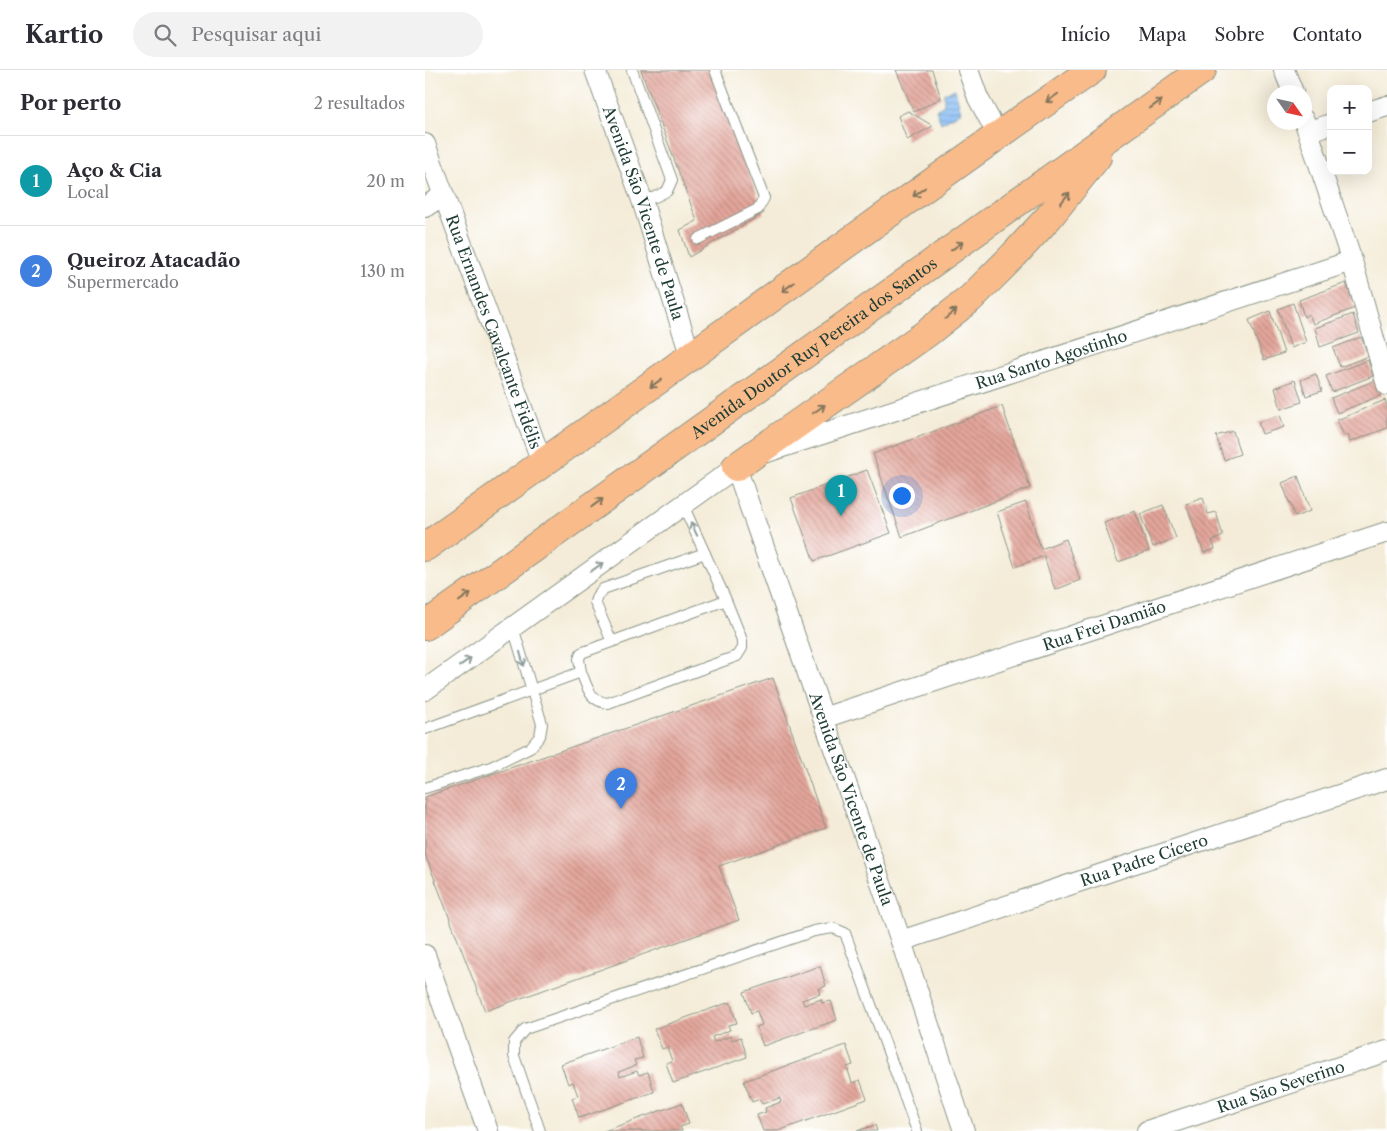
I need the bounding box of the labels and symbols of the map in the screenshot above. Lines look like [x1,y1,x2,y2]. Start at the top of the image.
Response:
north arrow [1267,85,1312,130]
one-way arrow [1045,93,1059,103]
one-way arrow [1149,98,1162,109]
street label: Avenida São Vicente de Paula [598,102,689,323]
one-way arrow [912,187,926,197]
one-way arrow [1059,192,1070,205]
street label: Rua Ernandes Cavalcante Fidélis [442,212,546,452]
one-way arrow [950,241,964,251]
street label: Avenida Doutor Ruy Pereira dos Santos [686,253,941,443]
one-way arrow [782,282,795,293]
one-way arrow [944,308,957,319]
street label: Rua Santo Agostinho [973,325,1130,393]
one-way arrow [649,378,663,388]
one-way arrow [812,404,826,414]
pin: 1 [825,475,857,516]
your location [889,483,915,509]
one-way arrow [590,498,604,508]
one-way arrow [688,522,698,537]
one-way arrow [589,562,603,572]
one-way arrow [458,592,472,602]
street label: Rua Frei Damião [1040,596,1168,655]
one-way arrow [518,650,528,666]
one-way arrow [457,657,471,667]
street label: Avenida São Vicente de Paula [805,689,898,908]
pin: 2 [605,768,637,809]
street label: Rua Padre Cícero [1077,829,1210,891]
street label: Rua São Severino [1214,1056,1347,1117]

